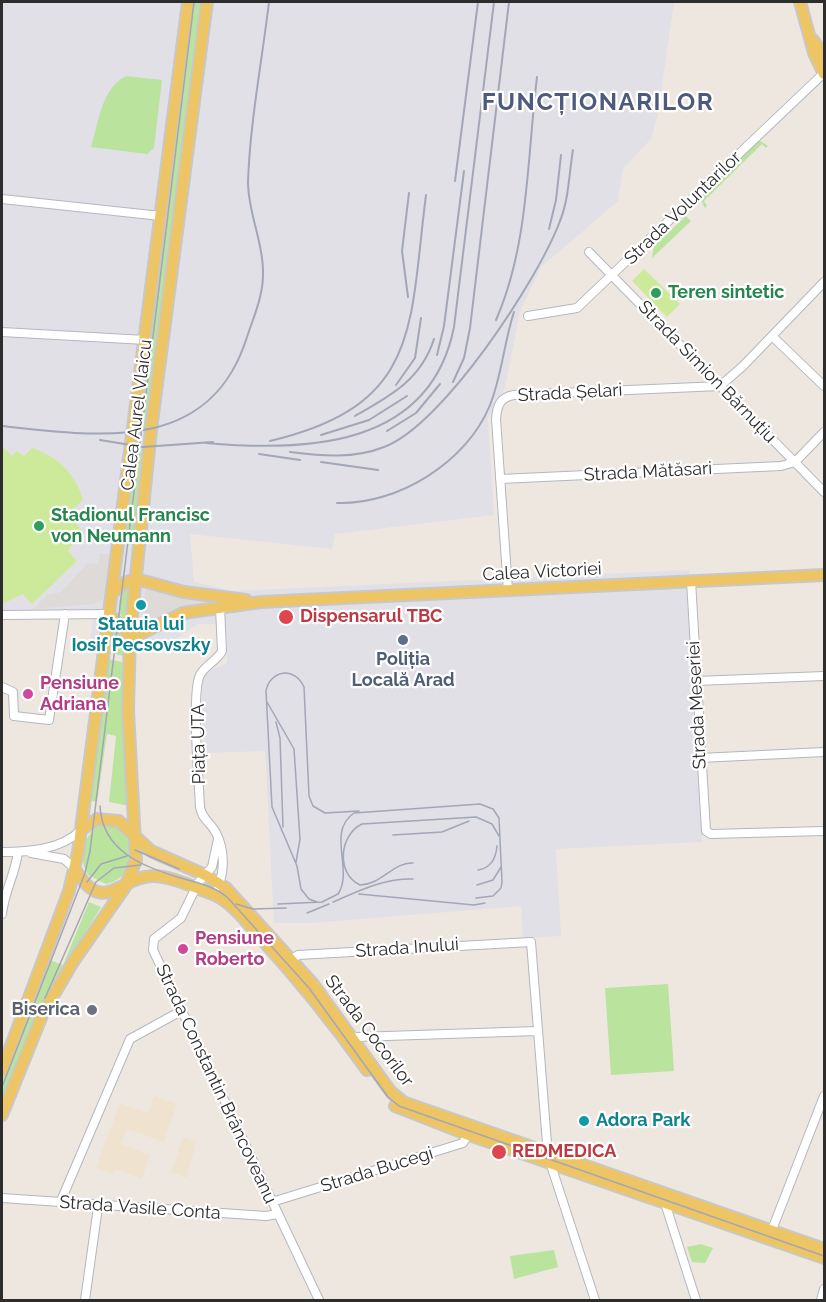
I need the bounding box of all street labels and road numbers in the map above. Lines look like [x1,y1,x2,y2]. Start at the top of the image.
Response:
street label: Strada Voluntarilor [620,147,746,269]
street label: Strada Simion Bărnuțiu [633,296,781,448]
street label: Calea Aurel Vlaicu [117,338,157,492]
street label: Strada Șelari [517,379,623,407]
street label: Strada Mătăsari [583,458,713,486]
street label: Calea Victoriei [482,558,602,586]
street label: Strada Meseriei [683,640,711,770]
street label: Piața UTA [187,703,211,785]
street label: Strada Inului [355,934,459,962]
street label: Strada Constantin Brâncoveanu [151,961,281,1207]
street label: Strada Cocorilor [320,971,418,1091]
street label: Strada Bucegi [318,1143,436,1197]
street label: Strada Vasile Conta [59,1192,221,1224]

